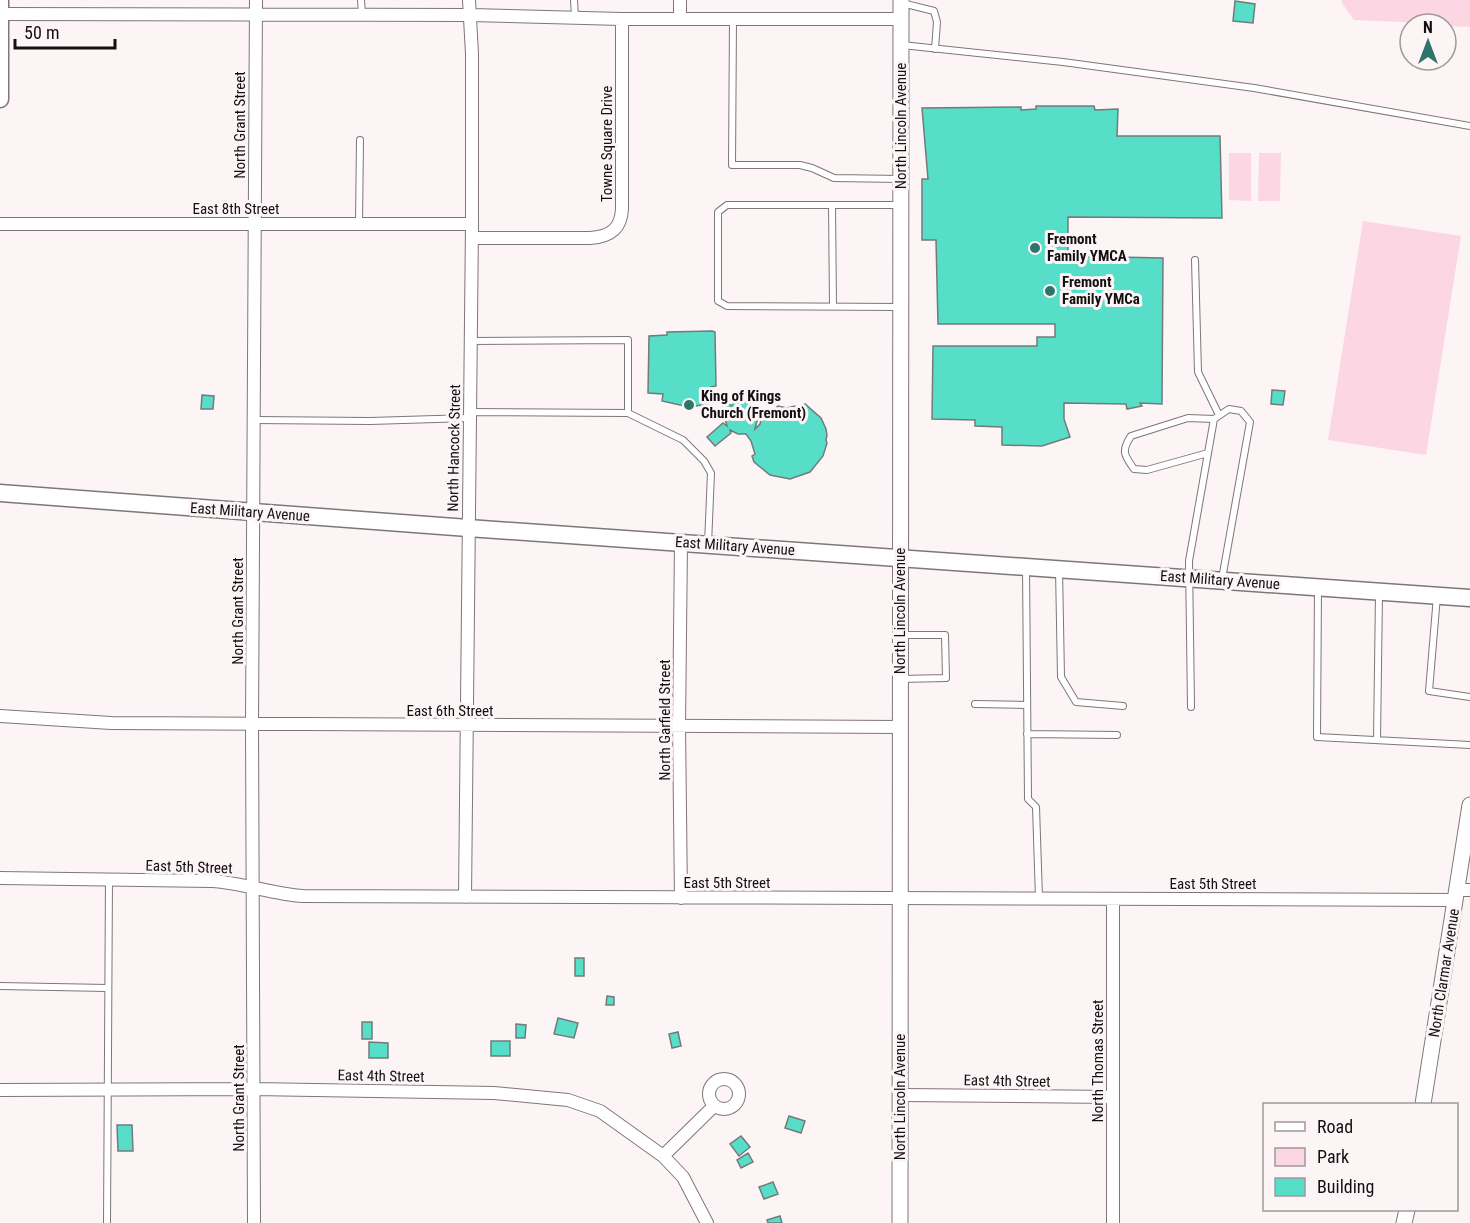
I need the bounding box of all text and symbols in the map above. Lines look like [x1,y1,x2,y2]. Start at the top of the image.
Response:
scale bar [15,12,116,50]
north arrow [1398,12,1458,72]
text: N [1423,18,1433,37]
text: 50 m [24,22,59,43]
street label: North Lincoln Avenue [892,63,910,189]
street label: North Grant Street [231,71,249,179]
street label: Towne Square Drive [598,86,616,202]
street label: East 8th Street [192,200,280,218]
place label: Fremont Family YMCA [1047,230,1127,265]
marker: Fremont Family YMCA [1028,241,1042,255]
place label: Fremont Family YMCa [1062,273,1140,308]
marker: Fremont Family YMCa [1043,284,1057,298]
street label: North Hancock Street [444,384,464,512]
place label: King of Kings Church (Fremont) [701,387,806,422]
marker: King of Kings Church (Fremont) [682,398,696,412]
street label: East Military Avenue [189,499,311,525]
street label: East Military Avenue [674,533,796,559]
street label: North Lincoln Avenue [891,548,909,674]
street label: North Grant Street [229,557,247,665]
street label: East Military Avenue [1159,567,1281,593]
street label: North Garfield Street [656,659,674,781]
street label: East 6th Street [406,702,494,720]
street label: East 5th Street [145,856,233,878]
street label: East 5th Street [683,874,771,892]
street label: East 5th Street [1169,875,1257,893]
street label: North Clarmar Avenue [1425,907,1463,1039]
street label: North Thomas Street [1089,999,1107,1123]
street label: North Lincoln Avenue [891,1034,909,1160]
street label: North Grant Street [230,1044,248,1152]
street label: East 4th Street [337,1066,425,1086]
street label: East 4th Street [963,1071,1051,1091]
legend [1263,1103,1458,1211]
text: Road [1317,1116,1353,1137]
text: Park [1317,1146,1349,1167]
text: Building [1317,1176,1374,1197]

